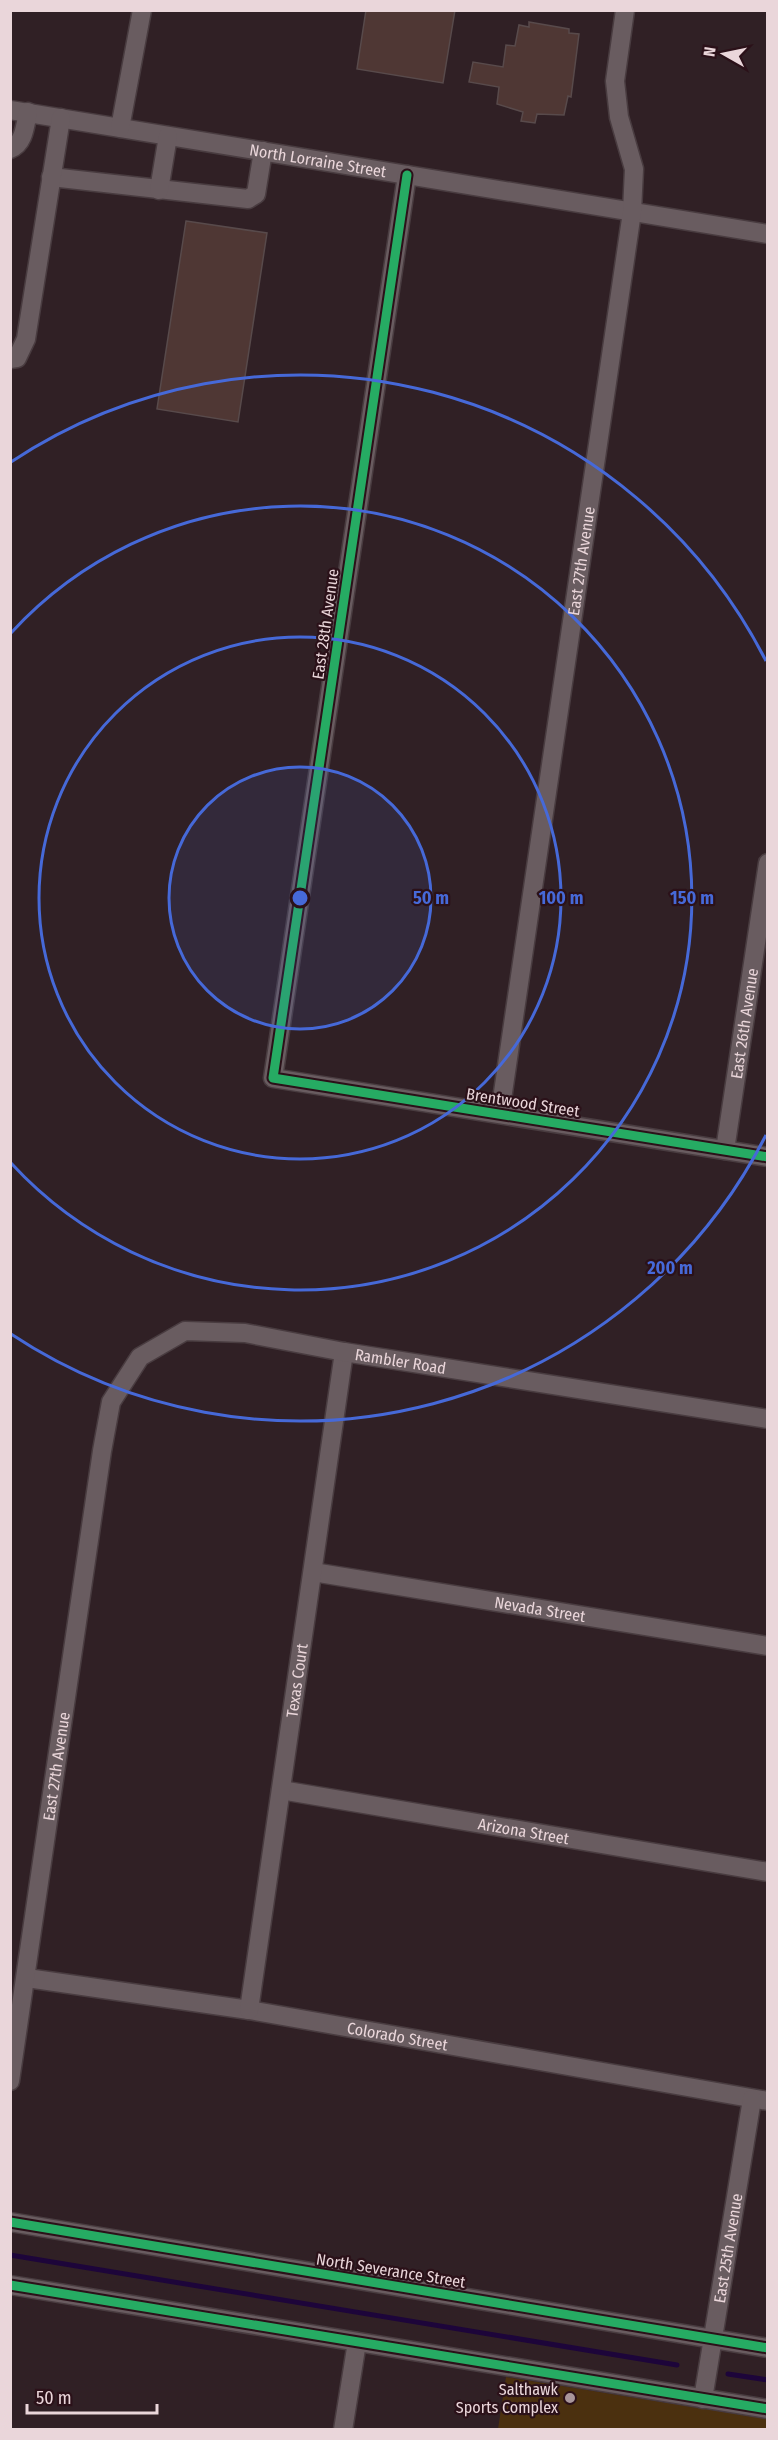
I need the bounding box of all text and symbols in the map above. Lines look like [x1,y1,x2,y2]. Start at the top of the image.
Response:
north arrow [694,24,754,84]
text: N [700,46,720,58]
street label: North Lorraine Street [248,140,388,182]
street label: East 27th Avenue [564,505,599,617]
street label: East 28th Avenue [308,567,343,681]
text: 50 m [413,887,449,909]
text: 100 m [539,887,583,909]
text: 150 m [670,887,714,909]
centre of rings [290,888,310,908]
street label: East 26th Avenue [727,967,762,1080]
street label: Brentwood Street [465,1084,582,1121]
text: 200 m [646,1257,693,1279]
street label: Rambler Road [354,1345,447,1378]
street label: Nevada Street [493,1593,588,1626]
street label: Texas Court [282,1641,312,1719]
street label: East 27th Avenue [39,1711,74,1822]
street label: Arizona Street [477,1814,571,1848]
street label: Colorado Street [346,2018,450,2055]
street label: East 25th Avenue [710,2192,746,2304]
street label: North Severance Street [315,2249,468,2292]
scale bar [27,2377,158,2415]
place label: Salthawk Sports Complex [456,2380,559,2417]
text: 50 m [36,2387,72,2409]
marker: Salthawk Sports Complex [563,2391,577,2405]

